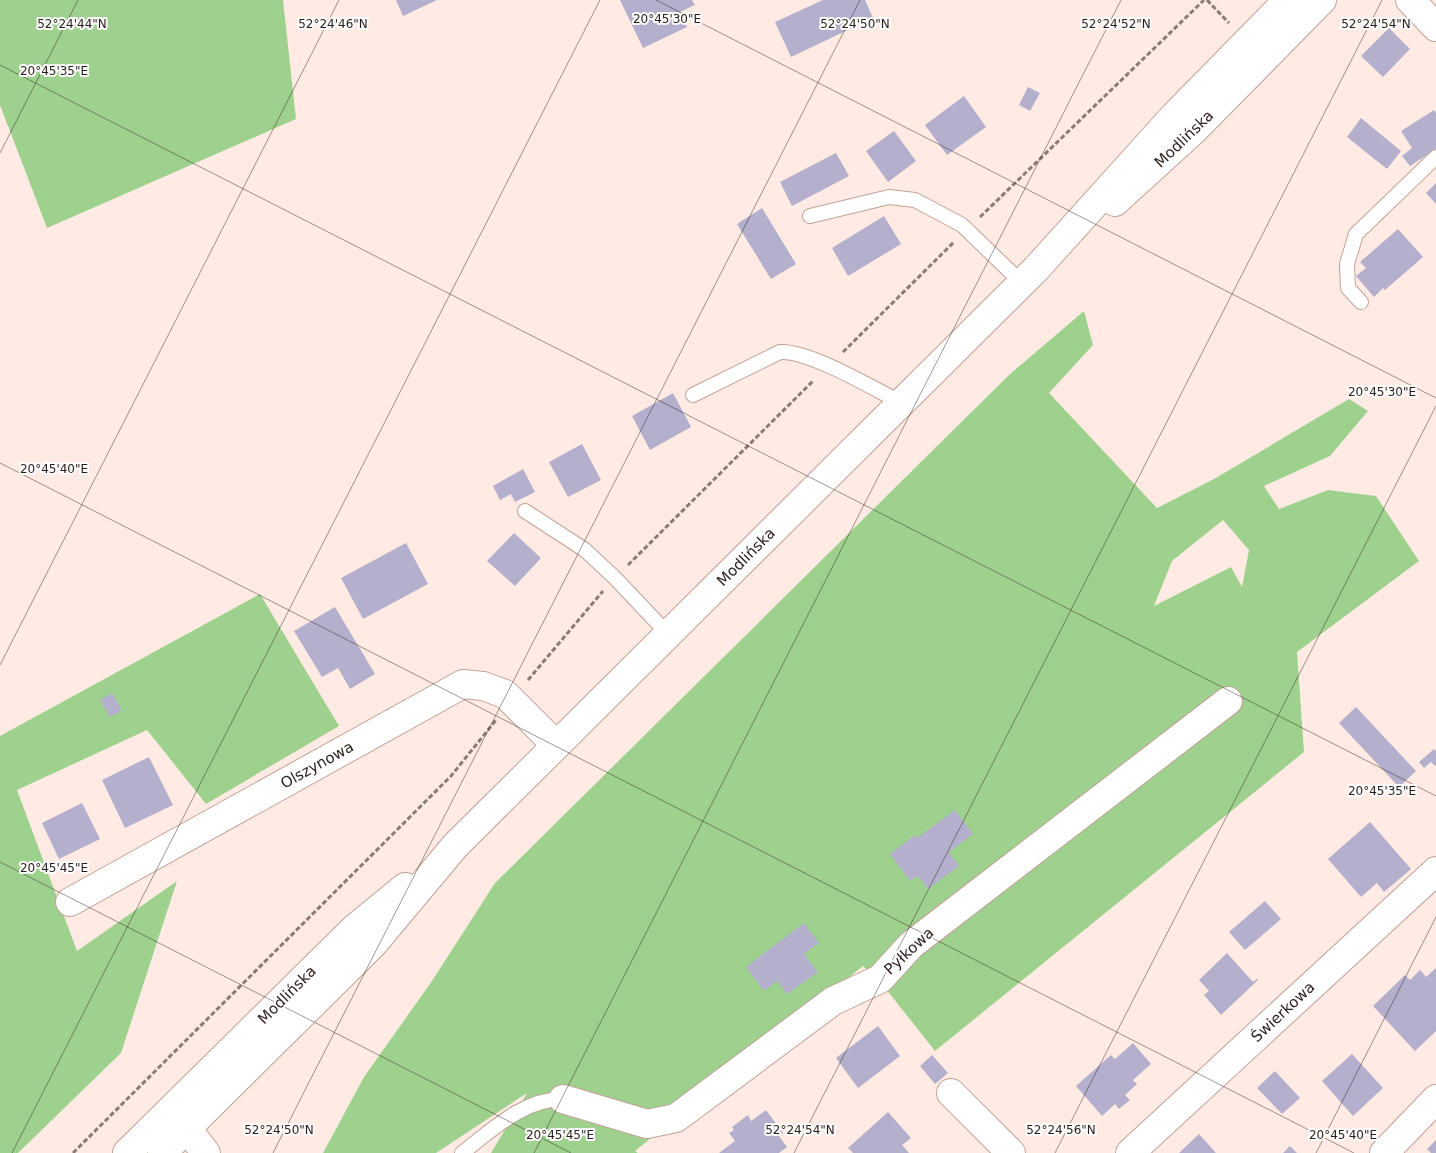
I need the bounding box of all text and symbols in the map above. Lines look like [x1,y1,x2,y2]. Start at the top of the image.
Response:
text: 20°45'30"E [633,12,701,26]
text: 52°24'44"N [37,17,107,31]
text: 52°24'46"N [298,17,368,31]
text: 52°24'50"N [820,17,890,31]
text: 52°24'52"N [1081,17,1151,31]
text: 52°24'54"N [1341,17,1411,31]
text: 20°45'35"E [20,64,88,78]
street label: Modlińska [1151,107,1217,171]
text: 20°45'30"E [1348,385,1416,399]
text: 20°45'40"E [20,462,88,476]
street label: Modlińska [713,524,779,590]
street label: Olszynowa [277,738,357,792]
text: 20°45'35"E [1348,784,1416,798]
text: 20°45'45"E [20,861,88,875]
street label: Pyłkowa [881,924,937,978]
street label: Modlińska [254,962,320,1028]
street label: Świerkowa [1247,977,1318,1046]
text: 52°24'50"N [244,1123,314,1137]
text: 52°24'54"N [765,1123,835,1137]
text: 52°24'56"N [1026,1123,1096,1137]
text: 20°45'45"E [526,1128,594,1142]
text: 20°45'40"E [1309,1128,1377,1142]

